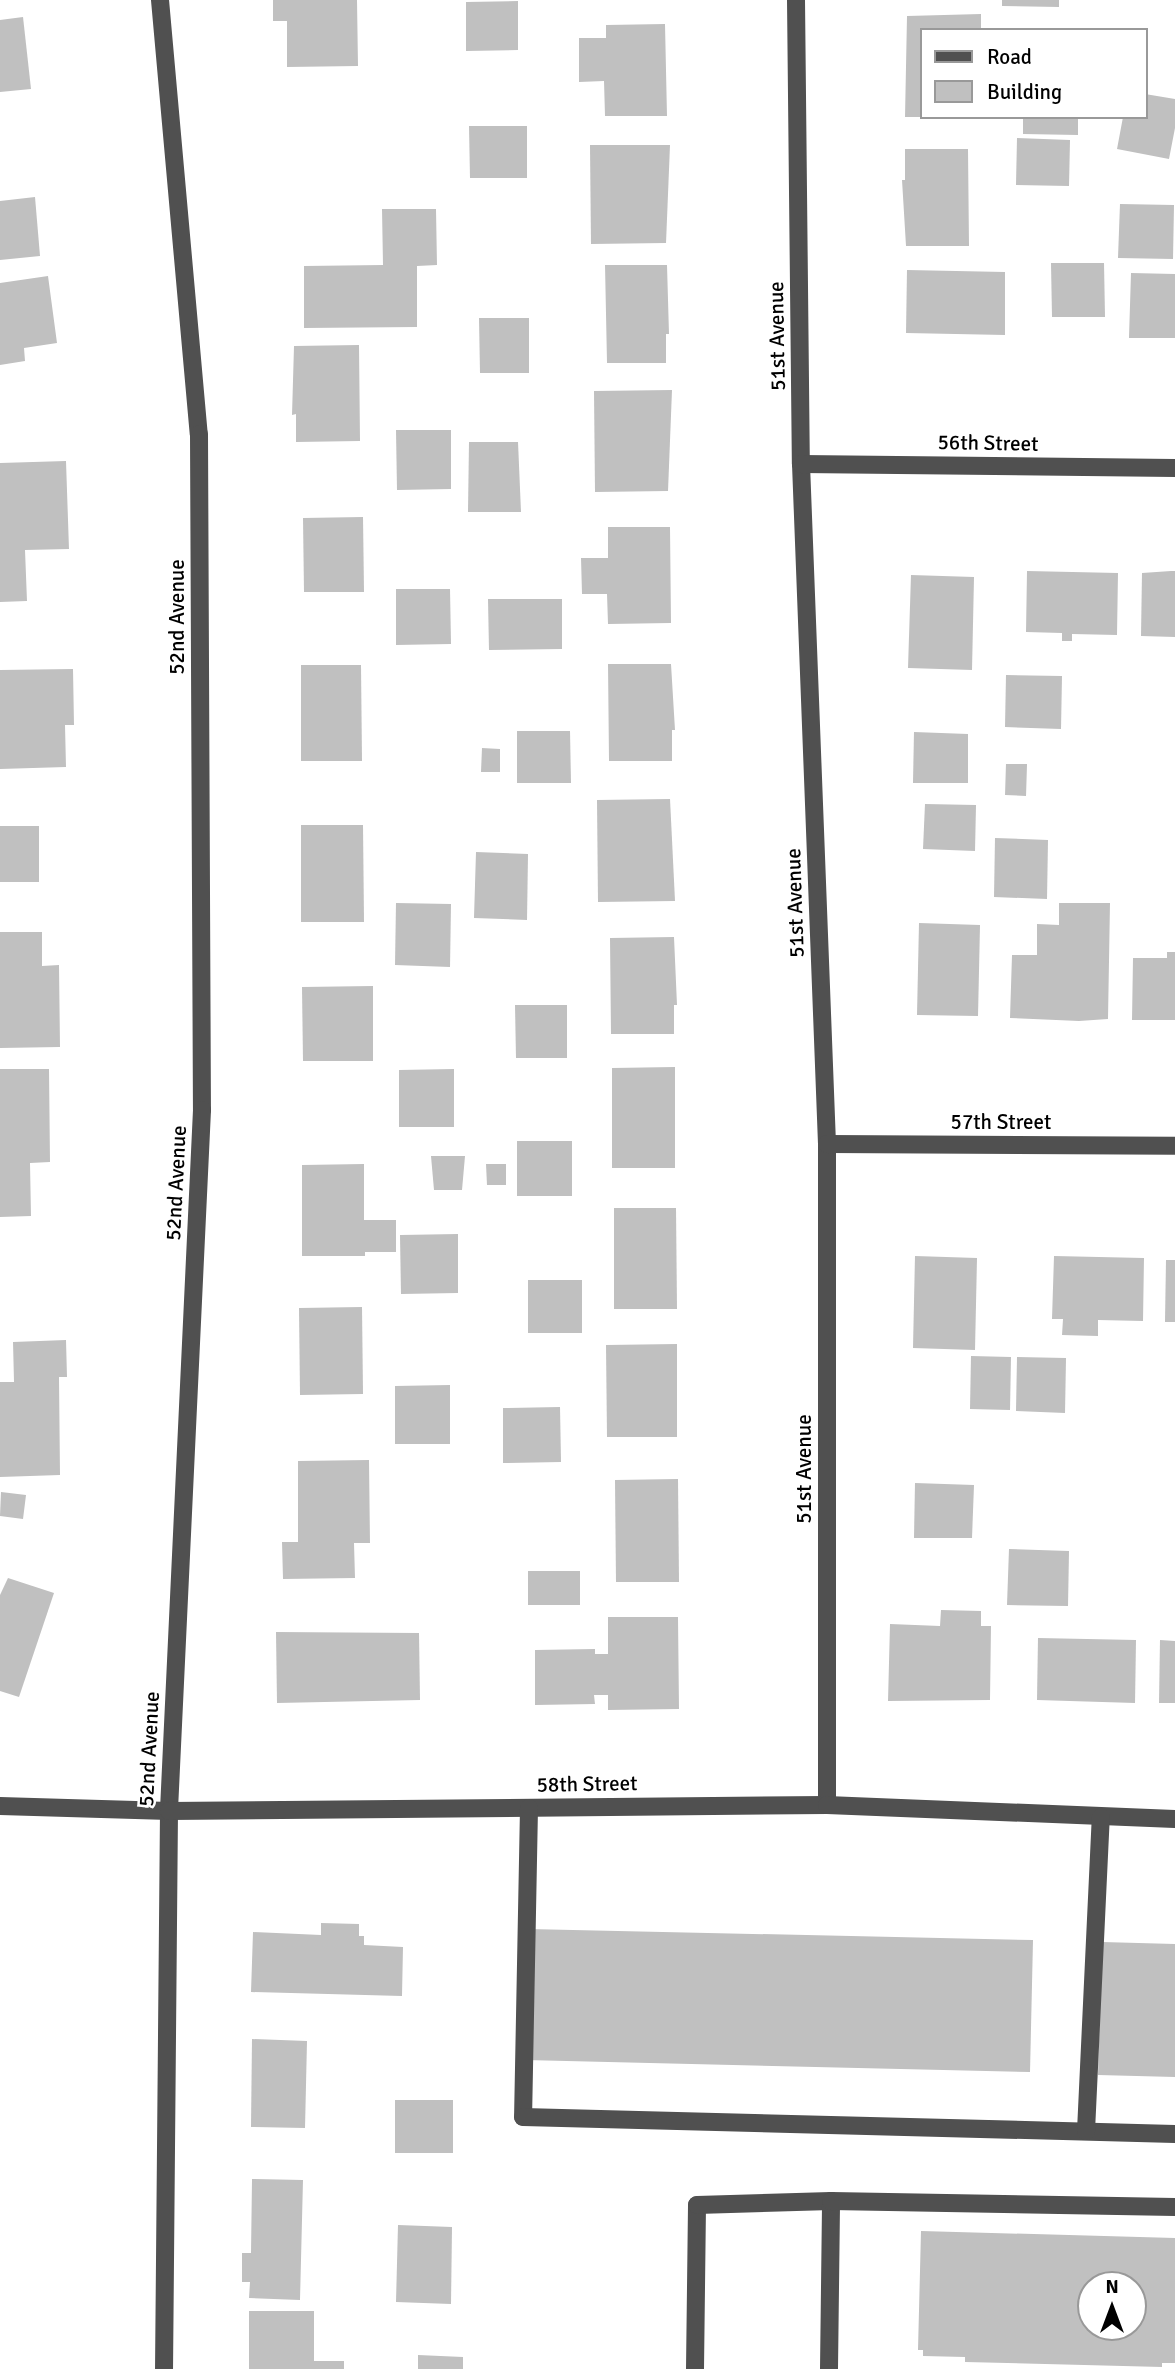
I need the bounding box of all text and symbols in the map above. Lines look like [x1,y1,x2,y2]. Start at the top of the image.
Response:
legend [920,28,1147,119]
text: Road [987,44,1032,70]
text: Building [987,79,1062,105]
street label: 51st Avenue [763,281,791,391]
street label: 56th Street [937,430,1039,456]
street label: 52nd Avenue [164,559,190,675]
street label: 51st Avenue [780,848,810,958]
street label: 57th Street [951,1109,1051,1135]
street label: 52nd Avenue [160,1125,192,1241]
street label: 51st Avenue [791,1414,817,1524]
street label: 52nd Avenue [133,1691,165,1807]
street label: 58th Street [536,1771,638,1797]
north arrow [1077,2271,1147,2341]
text: N [1105,2275,1119,2299]

